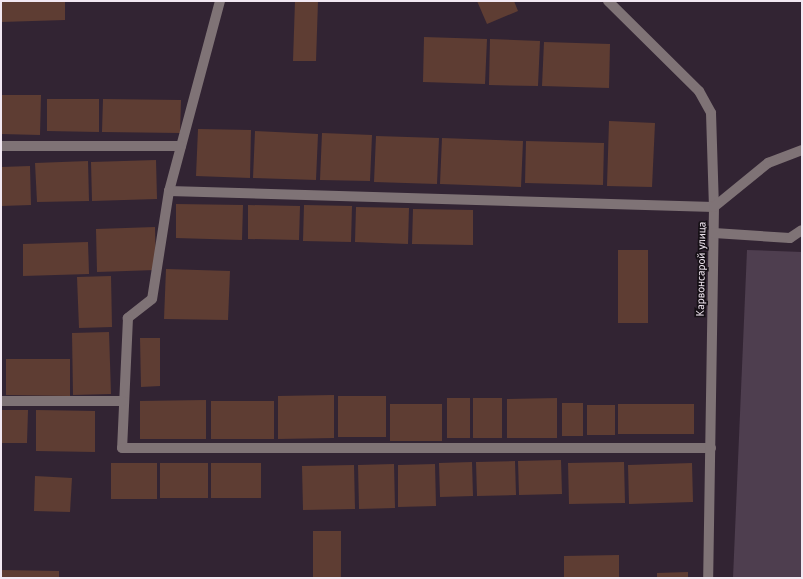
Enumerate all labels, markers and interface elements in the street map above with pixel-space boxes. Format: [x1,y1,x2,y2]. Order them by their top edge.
street label: Карвонсарой улица [694,222,708,316]

